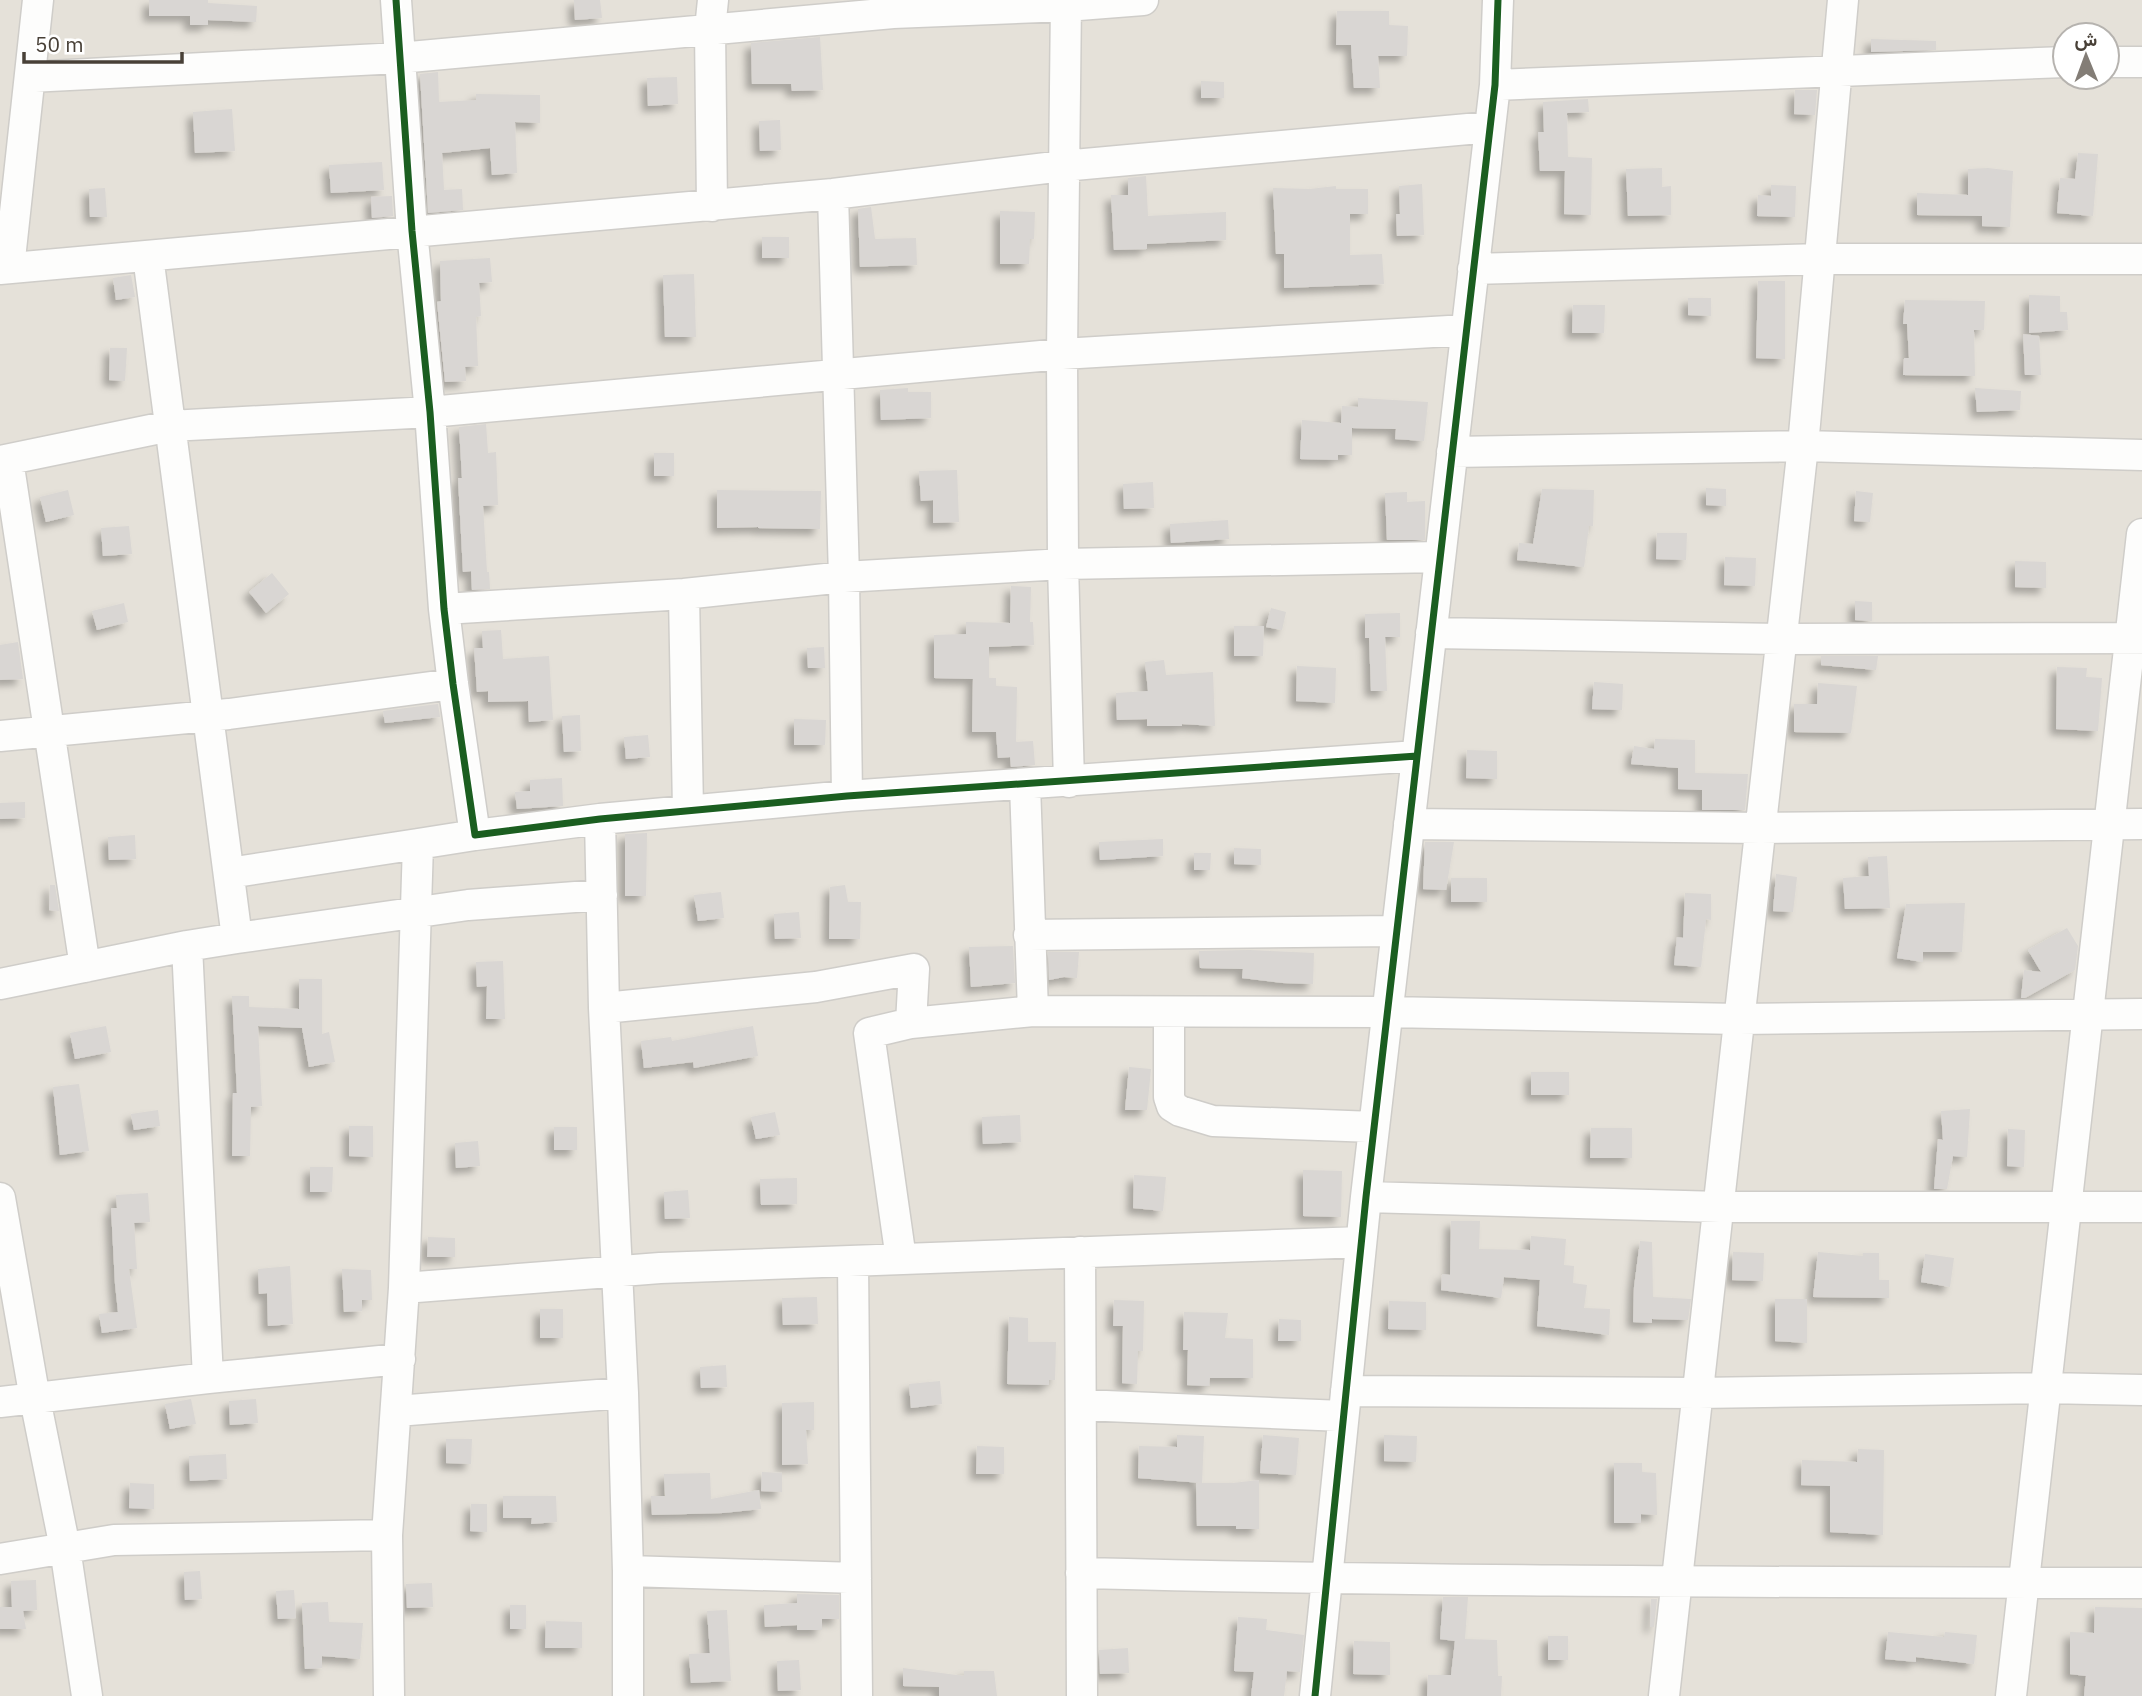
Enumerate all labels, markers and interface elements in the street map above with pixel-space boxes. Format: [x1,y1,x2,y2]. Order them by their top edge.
scale bar [24,21,182,65]
north arrow [2051,21,2121,91]
text: ش [2074,27,2097,51]
text: 50 m [35,30,84,58]

